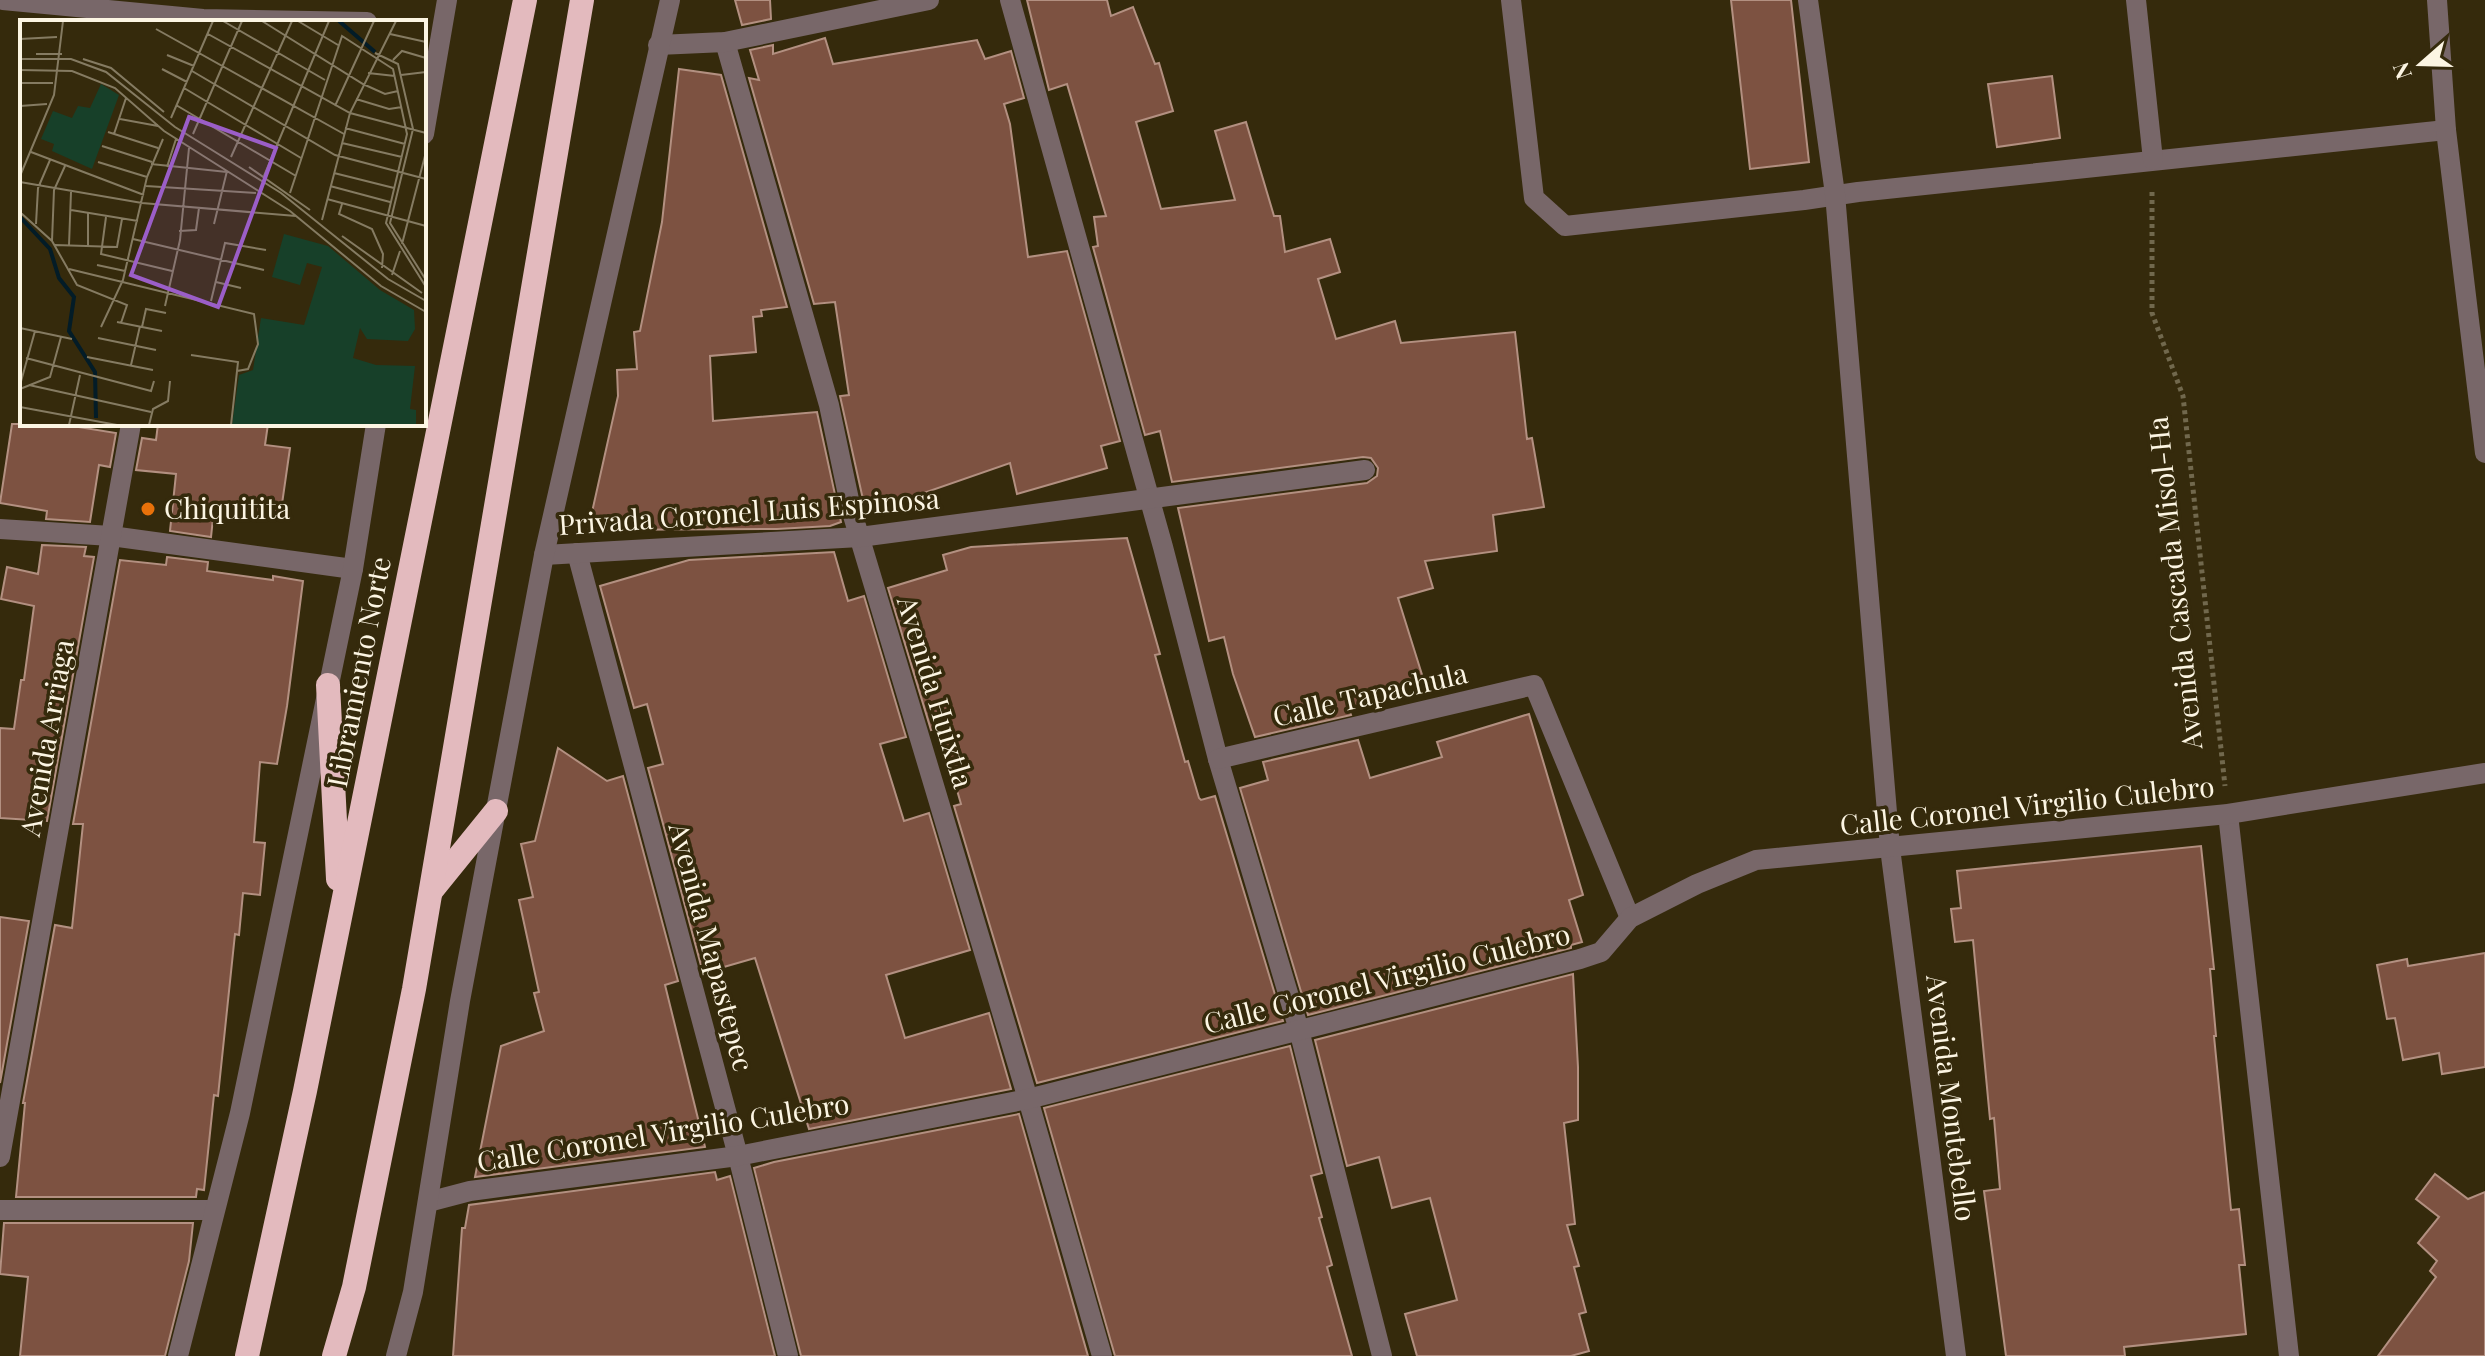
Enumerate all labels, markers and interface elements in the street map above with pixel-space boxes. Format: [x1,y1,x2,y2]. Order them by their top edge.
inset map [20,20,426,426]
north arrow [2381,24,2461,104]
text: N [2384,58,2418,84]
street label: Avenida Cascada Misol-Ha [2138,415,2209,752]
street label: Privada Coronel Luis Espinosa [557,479,941,542]
place label: Chiquitita [164,489,290,526]
marker: Chiquitita [139,500,157,518]
street label: Libramiento Norte [317,553,398,790]
street label: Avenida Huixtla [889,590,983,792]
street label: Avenida Arriaga [10,636,81,840]
street label: Calle Tapachula [1269,653,1471,734]
street label: Calle Coronel Virgilio Culebro [1838,766,2216,843]
street label: Avenida Mapastepec [661,817,763,1075]
street label: Calle Coronel Virgilio Culebro [1200,914,1574,1041]
street label: Avenida Montebello [1919,971,1986,1223]
street label: Calle Coronel Virgilio Culebro [474,1084,852,1179]

